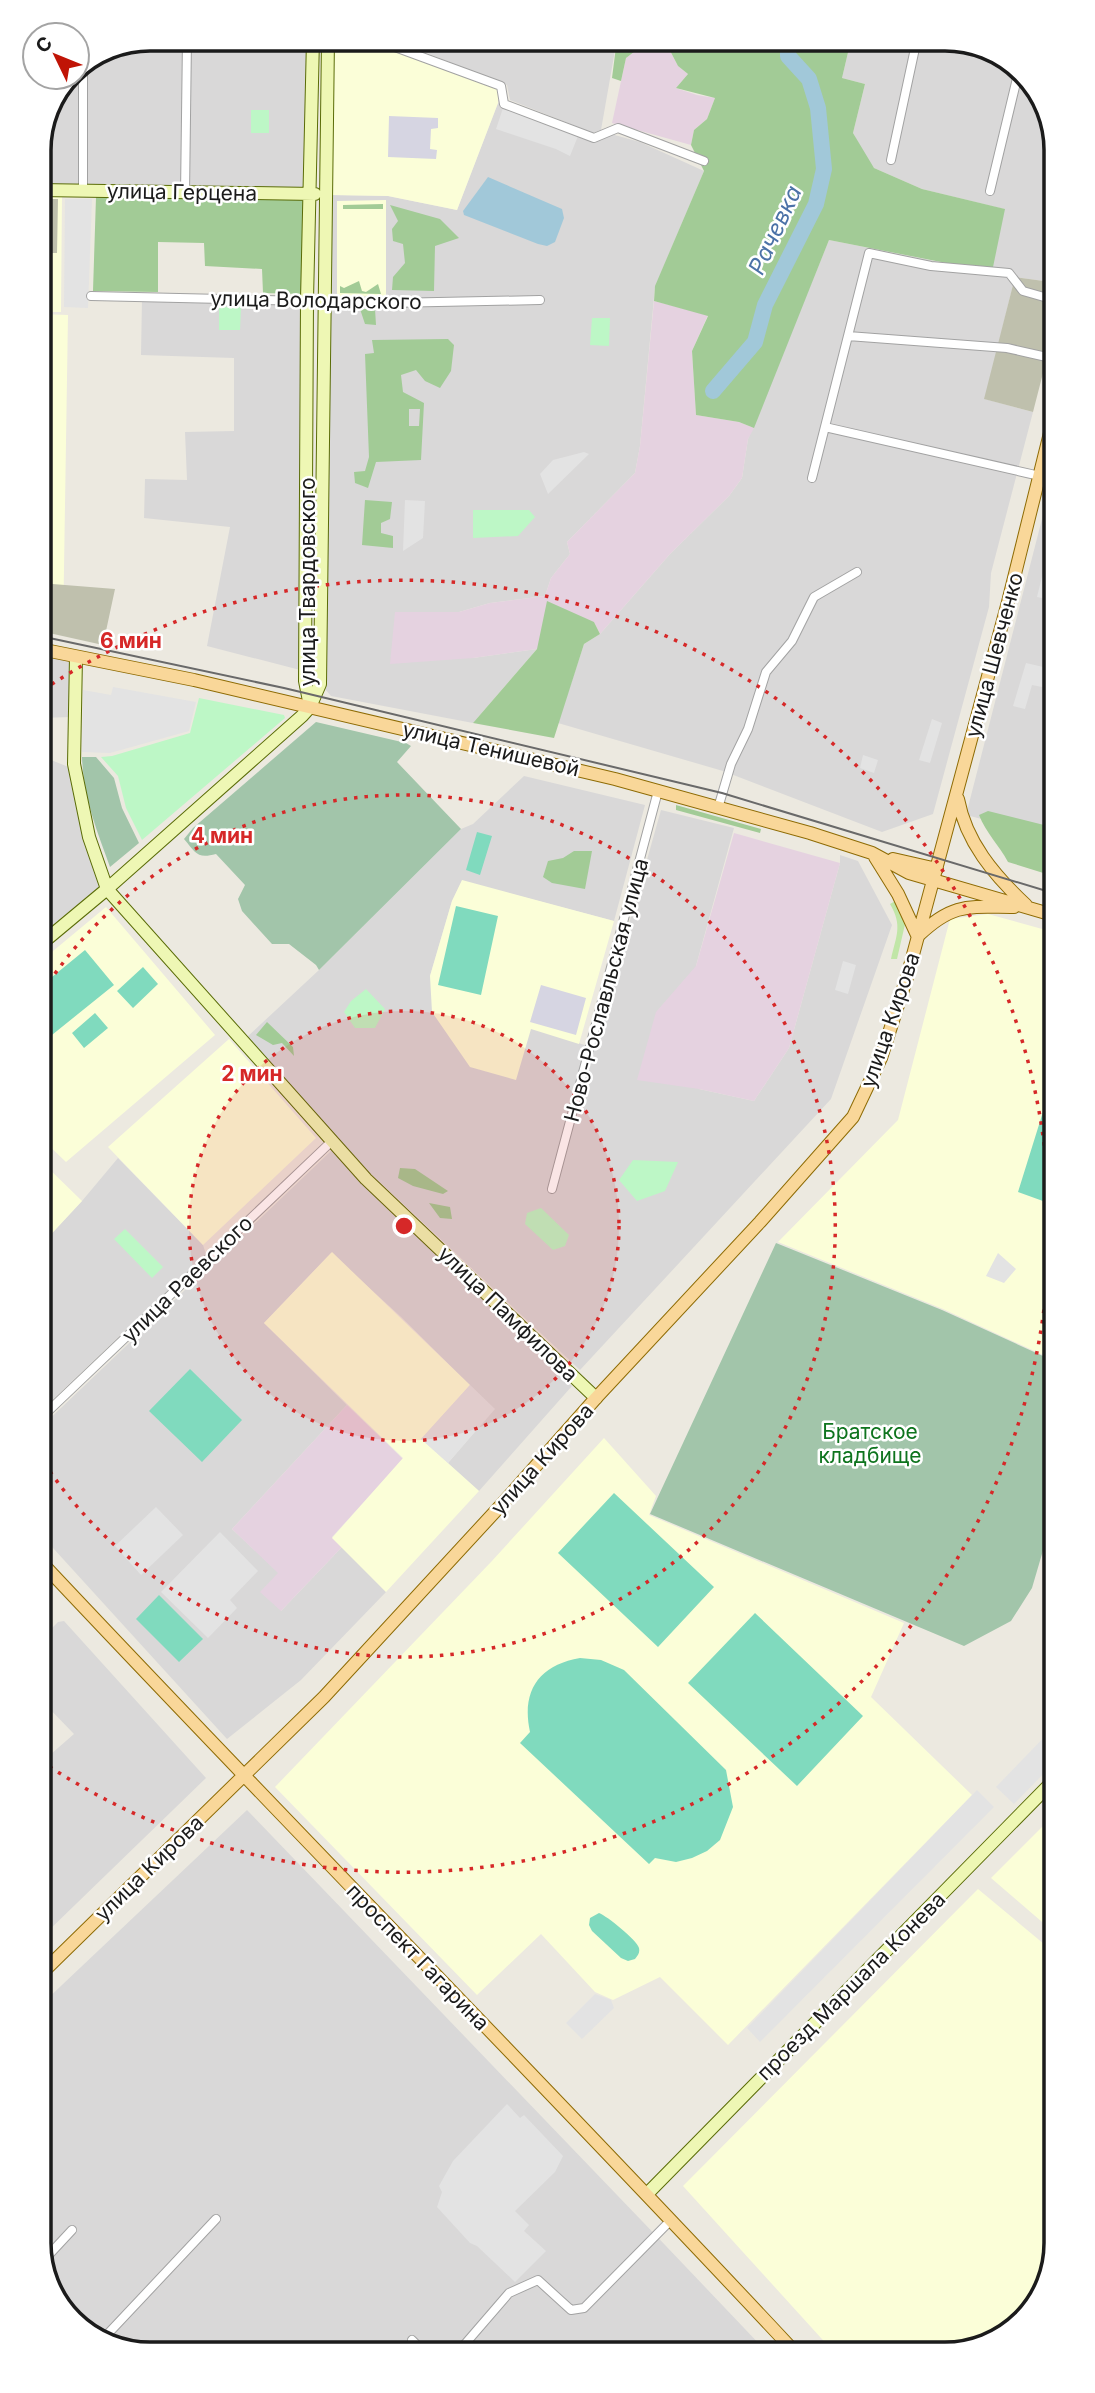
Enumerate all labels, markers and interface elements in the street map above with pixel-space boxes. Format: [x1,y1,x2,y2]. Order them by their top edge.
north arrow [21,21,91,91]
text: С [31,32,57,58]
street label: улица Герцена [107,178,257,206]
water label: Рачевка [742,181,808,279]
street label: улица Володарского [210,286,422,314]
street label: улица Твардовского [295,477,320,687]
street label: улица Шевченко [960,570,1028,740]
text: 6 мин [100,628,162,653]
street label: улица Тенишевой [400,716,582,782]
text: 4 мин [191,823,253,848]
street label: Ново-Рославльская улица [559,855,653,1125]
street label: улица Кирова [855,949,925,1091]
text: 2 мин [221,1061,283,1086]
street label: улица Раевского [117,1210,257,1348]
centre of rings [392,1214,416,1238]
street label: улица Памфилова [433,1241,583,1387]
street label: улица Кирова [485,1398,599,1520]
park label: Братское кладбище [819,1419,921,1468]
street label: улица Кирова [90,1810,208,1926]
street label: проспект Гагарина [342,1878,494,2036]
street label: проезд Маршала Конева [752,1887,950,2085]

